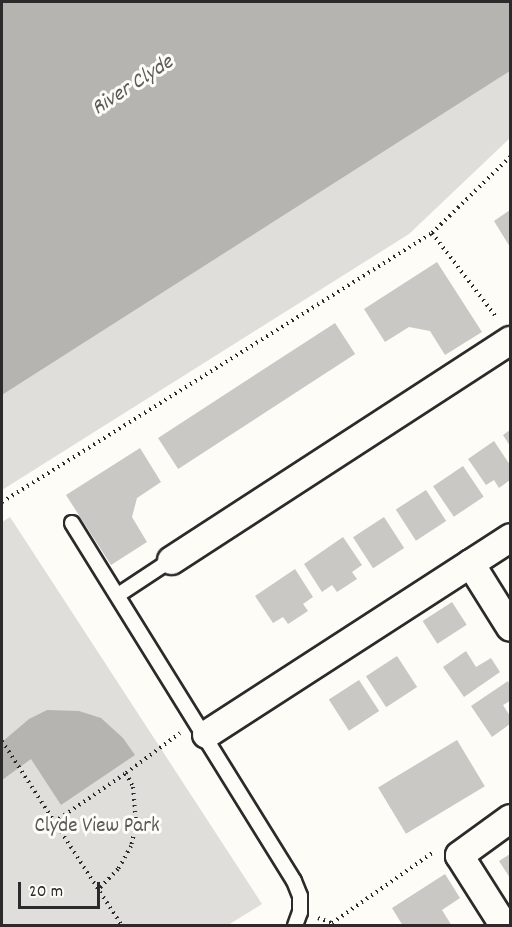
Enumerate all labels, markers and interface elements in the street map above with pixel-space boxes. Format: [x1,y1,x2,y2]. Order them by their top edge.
water label: River Clyde [87,50,179,122]
park label: Clyde View Park [34,814,160,840]
scale bar [21,870,104,908]
text: 20 m [29,880,63,905]

